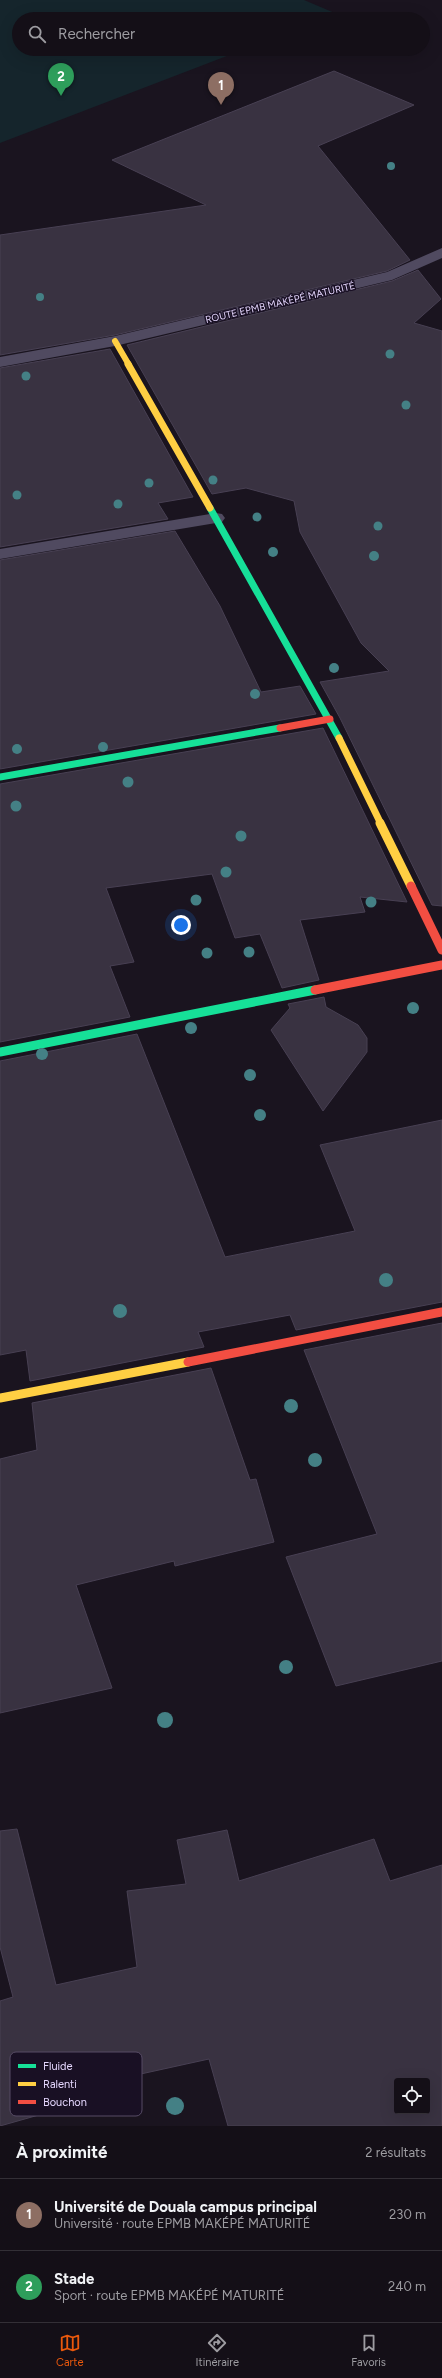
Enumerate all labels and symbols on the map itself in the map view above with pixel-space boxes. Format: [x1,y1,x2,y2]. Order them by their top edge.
pin: 2 [48,63,74,96]
pin: 1 [208,72,234,105]
street label: ROUTE EPMB MAKÉPÉ MATURITÉ [204,279,356,326]
your location [171,915,191,935]
legend [10,2052,142,2116]
text: Fluide [43,2060,73,2073]
text: Ralenti [43,2078,77,2091]
text: Bouchon [43,2096,87,2109]

